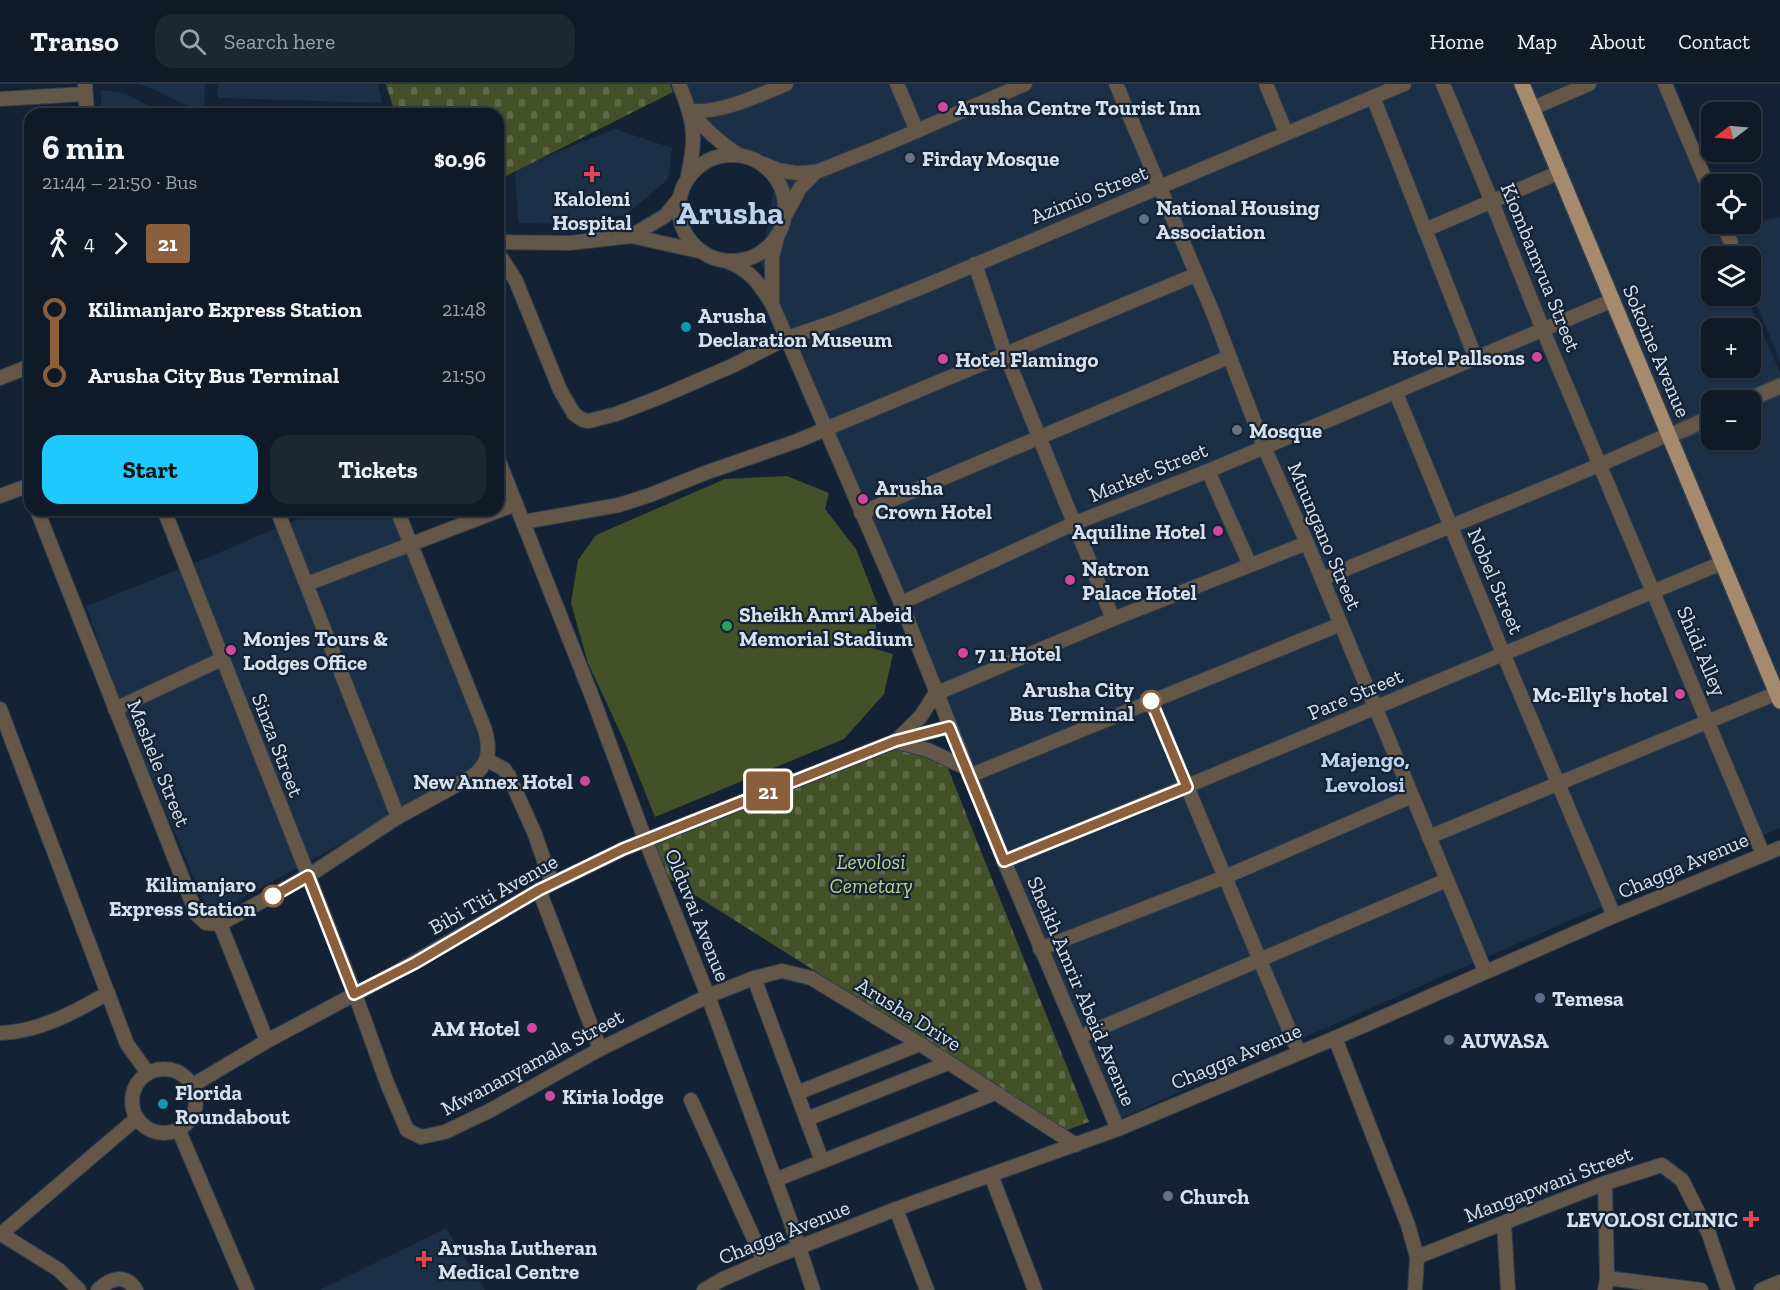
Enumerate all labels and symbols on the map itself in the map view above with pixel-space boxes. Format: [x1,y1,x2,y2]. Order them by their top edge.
place label: Arusha Centre Tourist Inn [955,95,1201,120]
marker: Arusha Centre Tourist Inn [936,100,950,114]
north arrow [1701,102,1761,162]
place label: Firday Mosque [922,146,1059,171]
marker: Firday Mosque [903,151,917,165]
street label: Azimio Street [1027,159,1151,229]
marker: Kaloleni Hospital [583,165,601,183]
street label: Kiombamvua Street [1496,179,1586,355]
place label: Kaloleni Hospital [552,186,632,235]
district label: Arusha [676,193,784,232]
place label: National Housing Association [1156,195,1320,244]
marker: National Housing Association [1137,212,1151,226]
street label: Sokoine Avenue [1618,281,1696,421]
place label: Arusha Declaration Museum [698,303,893,352]
marker: Arusha Declaration Museum [679,320,693,334]
place label: Hotel Pallsons [1392,345,1525,370]
place label: Hotel Flamingo [955,347,1099,372]
marker: Hotel Pallsons [1530,350,1544,364]
marker: Hotel Flamingo [936,352,950,366]
place label: Mosque [1249,418,1322,443]
marker: Mosque [1230,423,1244,437]
street label: Market Street [1085,437,1211,507]
street label: Muungano Street [1283,458,1368,614]
place label: Arusha Crown Hotel [875,475,992,524]
marker: Arusha Crown Hotel [856,492,870,506]
place label: Aquiline Hotel [1072,519,1206,544]
marker: Aquiline Hotel [1211,524,1225,538]
street label: Nobel Street [1462,524,1530,638]
place label: Natron Palace Hotel [1082,556,1197,605]
marker: Natron Palace Hotel [1063,573,1077,587]
place label: Sheikh Amri Abeid Memorial Stadium [739,602,913,651]
street label: Shidi Alley [1672,602,1732,700]
marker: Sheikh Amri Abeid Memorial Stadium [720,619,734,633]
place label: Monjes Tours & Lodges Office [243,626,388,675]
place label: 7 11 Hotel [975,641,1061,666]
marker: Monjes Tours & Lodges Office [224,643,238,657]
marker: 7 11 Hotel [956,646,970,660]
street label: Pare Street [1304,663,1406,725]
place label: Arusha City Bus Terminal [1009,677,1134,726]
place label: Mc-Elly's hotel [1532,682,1668,707]
marker: Mc-Elly's hotel [1673,687,1687,701]
street label: Sinza Street [247,690,309,801]
marker: Arusha City Bus Terminal [1140,690,1162,712]
street label: Mashele Street [122,696,196,830]
district label: Majengo, Levolosi [1320,746,1410,798]
place label: New Annex Hotel [413,769,573,794]
line badge: 21 [741,772,795,810]
marker: New Annex Hotel [578,774,592,788]
street label: Chagga Avenue [1614,826,1752,904]
street label: Olduvai Avenue [660,845,736,985]
street label: Bibi Titi Avenue [424,848,562,940]
park label: Levolosi Cemetary [830,849,913,898]
place label: Kilimanjaro Express Station [109,872,257,921]
street label: Sheikh Amrir Abeid Avenue [1022,872,1142,1110]
marker: Kilimanjaro Express Station [262,885,284,907]
street label: Arusha Drive [852,972,966,1056]
place label: Temesa [1552,986,1624,1011]
marker: Temesa [1533,991,1547,1005]
street label: Mwananyamala Street [437,1003,628,1121]
place label: AM Hotel [432,1016,520,1041]
street label: Chagga Avenue [1167,1017,1305,1095]
marker: AM Hotel [525,1021,539,1035]
place label: AUWASA [1461,1028,1549,1053]
marker: AUWASA [1442,1033,1456,1047]
place label: Florida Roundabout [175,1080,290,1129]
place label: Kiria lodge [562,1084,664,1109]
marker: Kiria lodge [543,1089,557,1103]
marker: Florida Roundabout [156,1097,170,1111]
street label: Mangapwani Street [1461,1140,1636,1228]
place label: Church [1180,1184,1249,1209]
marker: Church [1161,1189,1175,1203]
street label: Chagga Avenue [715,1194,853,1270]
place label: LEVOLOSI CLINIC [1566,1207,1738,1232]
marker: LEVOLOSI CLINIC [1742,1210,1760,1228]
place label: Arusha Lutheran Medical Centre [438,1235,598,1284]
marker: Arusha Lutheran Medical Centre [415,1250,433,1268]

